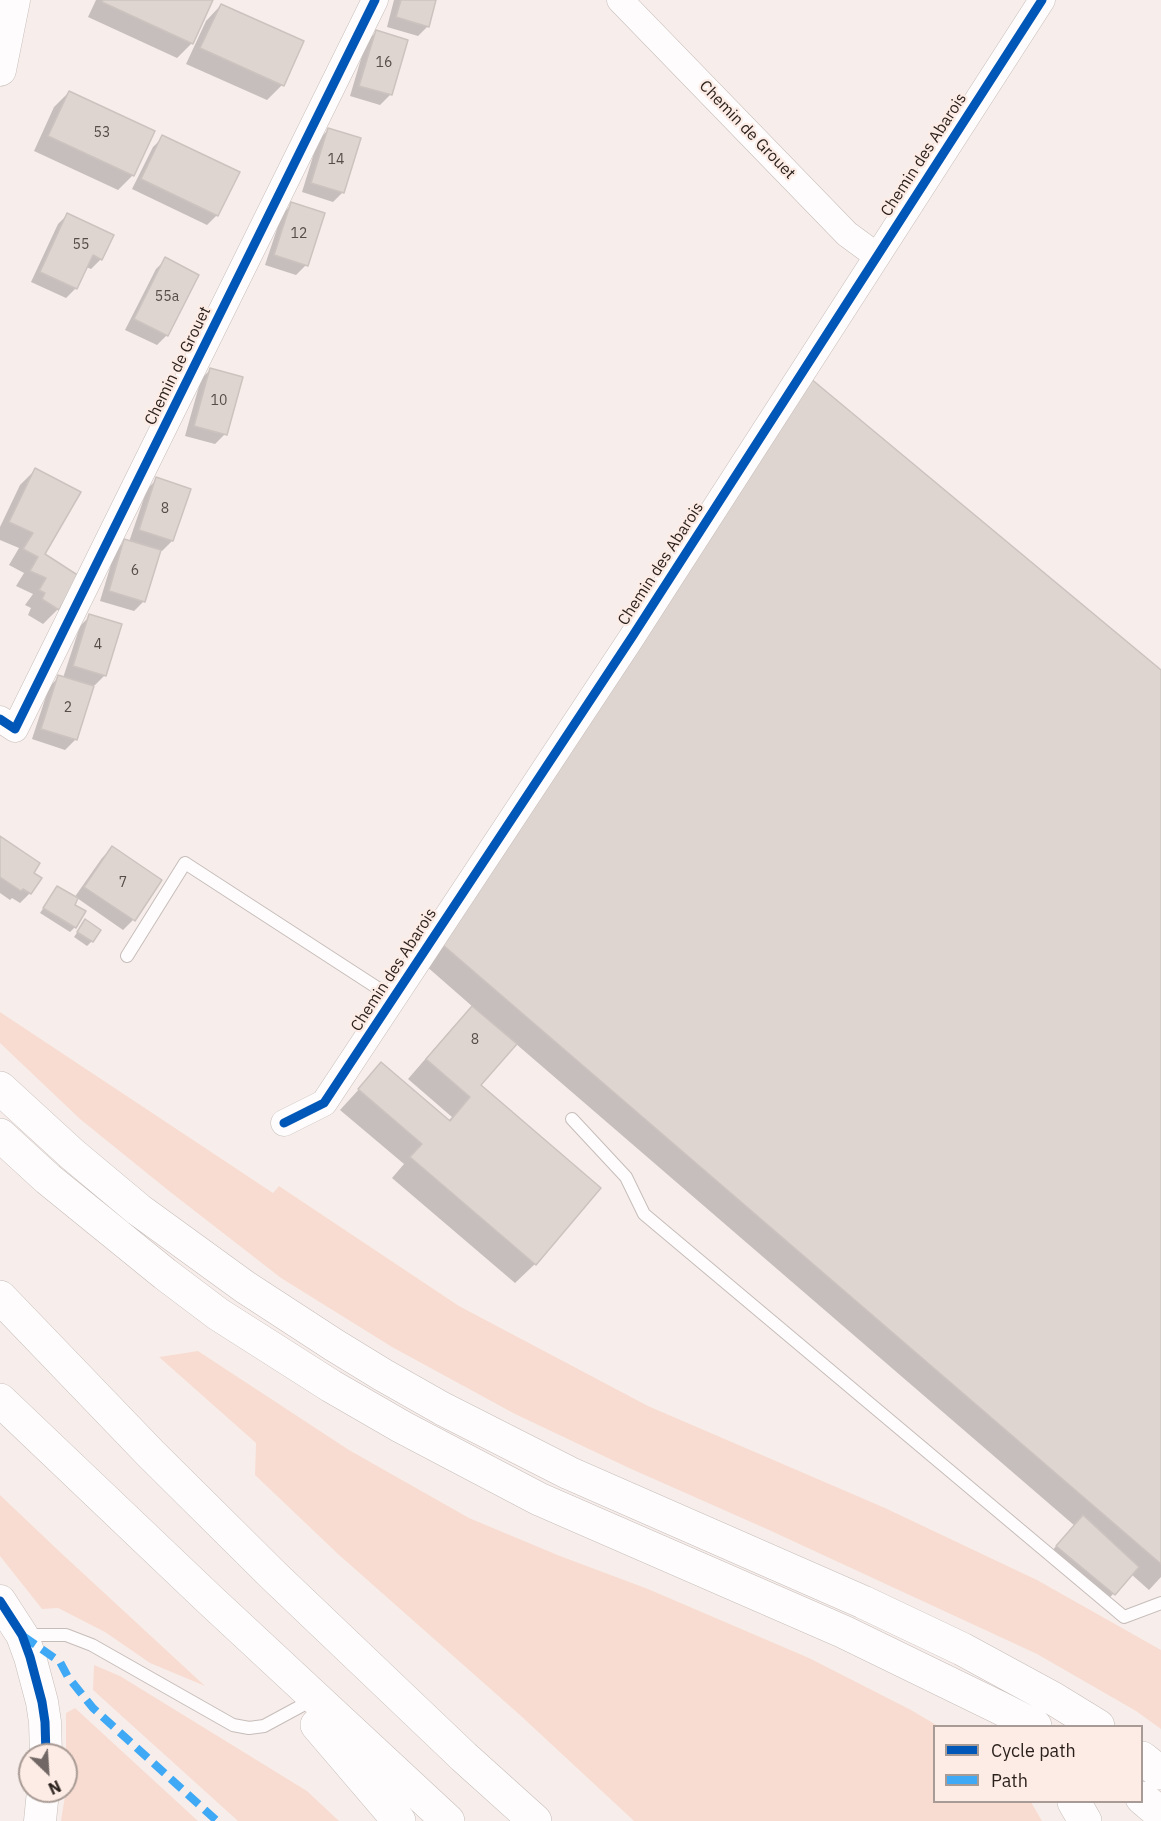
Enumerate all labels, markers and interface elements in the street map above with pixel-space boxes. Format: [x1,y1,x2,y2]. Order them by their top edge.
house number: 16 [376,55,392,71]
street label: Chemin de Grouet [695,77,799,183]
street label: Chemin des Abarois [877,90,971,220]
house number: 53 [94,125,110,141]
house number: 14 [328,152,344,168]
house number: 12 [291,226,307,242]
house number: 55 [73,237,89,253]
house number: 55a [155,289,179,305]
street label: Chemin de Grouet [141,303,215,429]
house number: 10 [211,393,227,409]
street label: Chemin des Abarois [614,499,708,629]
house number: 8 [161,501,169,517]
house number: 6 [131,563,139,579]
house number: 4 [94,637,102,653]
house number: 2 [64,700,72,716]
house number: 7 [119,875,127,891]
street label: Chemin des Abarois [347,905,441,1035]
house number: 8 [471,1032,479,1048]
legend [933,1725,1143,1803]
text: Cycle path [991,1739,1076,1762]
north arrow [18,1743,78,1803]
text: Path [991,1769,1028,1792]
text: N [45,1776,64,1799]

